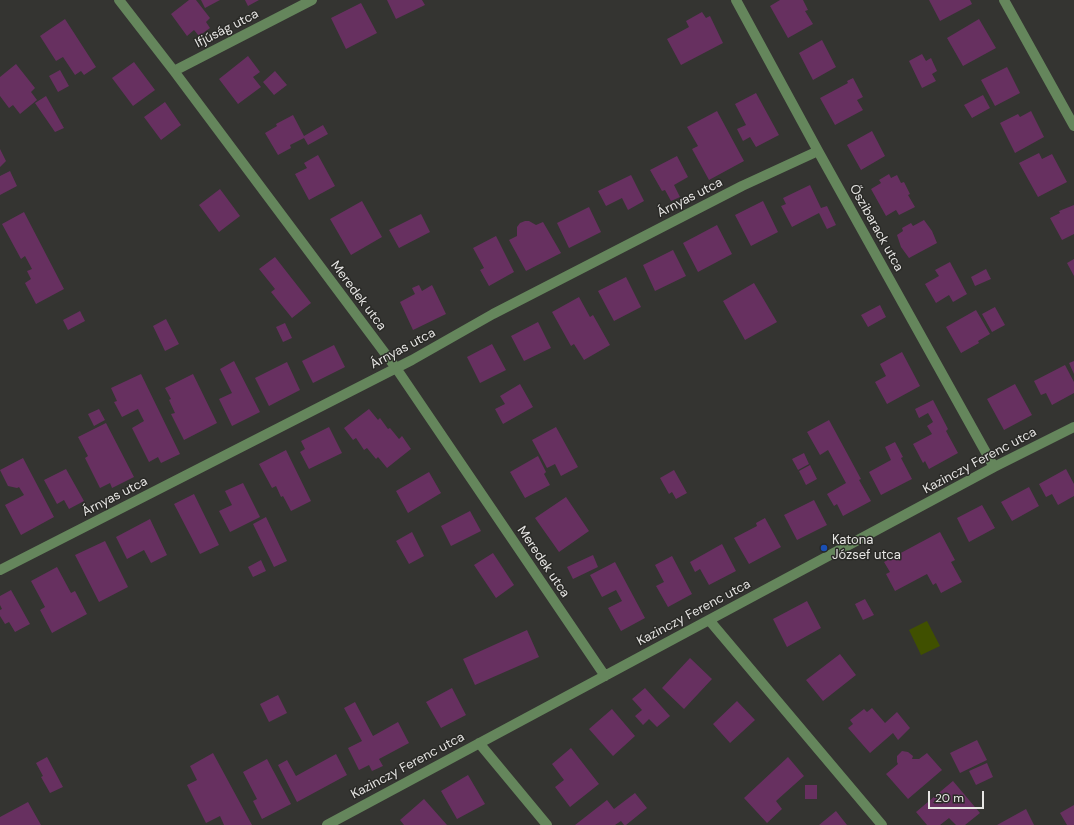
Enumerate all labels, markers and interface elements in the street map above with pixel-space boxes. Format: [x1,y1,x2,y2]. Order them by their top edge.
street label: Ifjúság utca [193,6,261,52]
street label: Árnyas utca [655,175,725,221]
street label: Őszibarack utca [846,182,906,274]
street label: Meredek utca [327,258,389,334]
street label: Árnyas utca [368,325,438,373]
street label: Kazinczy Ferenc utca [921,424,1039,498]
street label: Árnyas utca [80,474,150,520]
street label: Meredek utca [513,523,573,601]
place label: Katona József utca [832,533,901,564]
marker: Katona József utca [819,543,829,553]
street label: Kazinczy Ferenc utca [635,576,753,650]
street label: Kazinczy Ferenc utca [349,729,467,803]
scale bar [930,783,986,809]
text: 20 m [935,790,964,806]

